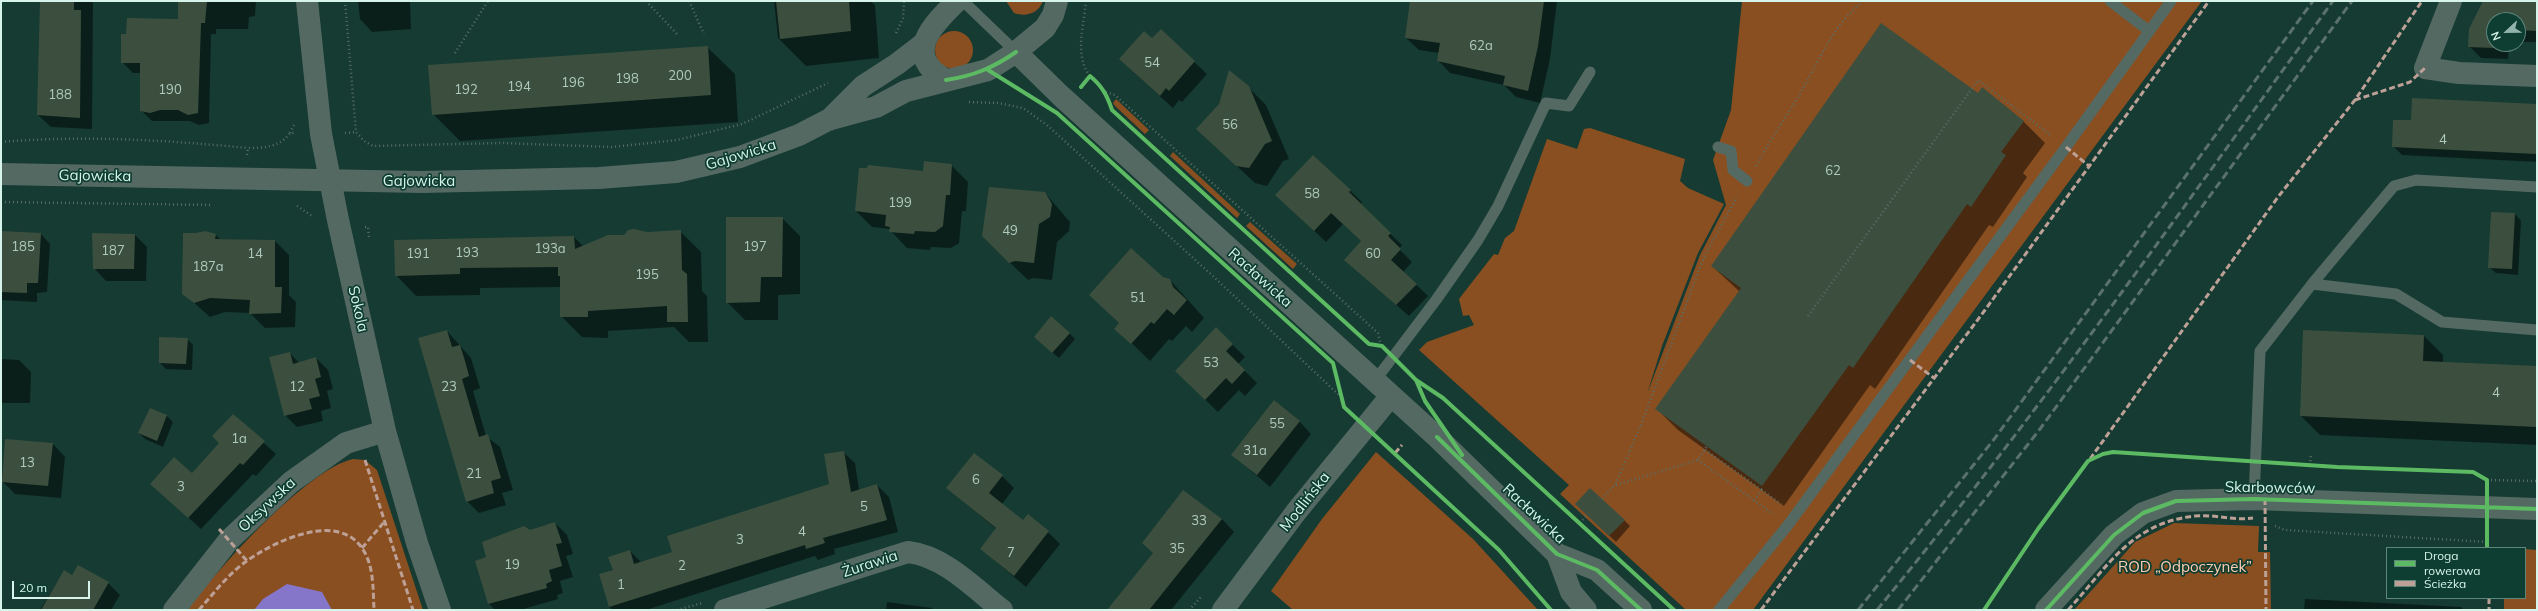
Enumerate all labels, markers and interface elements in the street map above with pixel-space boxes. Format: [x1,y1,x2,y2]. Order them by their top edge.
north arrow [2486,12,2526,52]
text: N [2488,30,2504,43]
house number: 62a [1469,38,1493,54]
house number: 54 [1144,55,1160,71]
house number: 200 [668,68,692,84]
house number: 198 [615,71,639,87]
house number: 196 [561,75,585,91]
house number: 194 [507,79,531,95]
house number: 190 [158,82,182,98]
house number: 192 [454,82,478,98]
house number: 188 [48,87,72,103]
house number: 56 [1222,117,1238,133]
house number: 4 [2439,132,2447,148]
street label: Gajowicka [704,136,778,174]
house number: 62 [1825,163,1841,179]
street label: Gajowicka [59,166,131,186]
street label: Gajowicka [383,172,455,190]
house number: 58 [1304,186,1320,202]
house number: 199 [888,195,912,211]
house number: 49 [1002,223,1018,239]
house number: 185 [11,239,35,255]
house number: 197 [743,239,767,255]
house number: 193a [534,241,566,257]
house number: 187 [101,243,125,259]
house number: 193 [455,245,479,261]
street label: Racławicka [1224,245,1296,311]
house number: 14 [247,246,263,262]
house number: 191 [406,246,430,262]
house number: 60 [1365,246,1381,262]
house number: 187a [192,259,224,275]
house number: 195 [635,267,659,283]
street label: Sokola [344,284,372,334]
house number: 51 [1130,290,1146,306]
house number: 53 [1203,355,1219,371]
house number: 12 [289,379,305,395]
house number: 23 [441,379,457,395]
house number: 4 [2492,385,2500,401]
house number: 55 [1269,416,1285,432]
house number: 1a [231,431,247,447]
house number: 31a [1243,443,1267,459]
house number: 13 [19,455,35,471]
house number: 21 [466,466,482,482]
street label: Modlińska [1276,469,1334,535]
house number: 6 [972,472,980,488]
street label: Oksywska [235,474,299,536]
street label: Skarbowców [2225,478,2315,498]
house number: 3 [177,479,185,495]
street label: Racławicka [1499,480,1569,548]
house number: 5 [860,499,868,515]
house number: 33 [1191,513,1207,529]
house number: 4 [798,524,806,540]
house number: 3 [736,532,744,548]
house number: 35 [1169,541,1185,557]
house number: 7 [1007,545,1015,561]
street label: Żurawia [840,547,900,581]
legend [2386,547,2526,599]
text: Droga rowerowa [2424,548,2480,578]
house number: 19 [504,557,520,573]
house number: 2 [678,558,686,574]
park label: ROD „Odpoczynek” [2118,558,2252,576]
scale bar [14,573,92,599]
text: Ścieżka [2424,576,2466,591]
house number: 1 [617,577,625,593]
text: 20 m [19,580,47,595]

